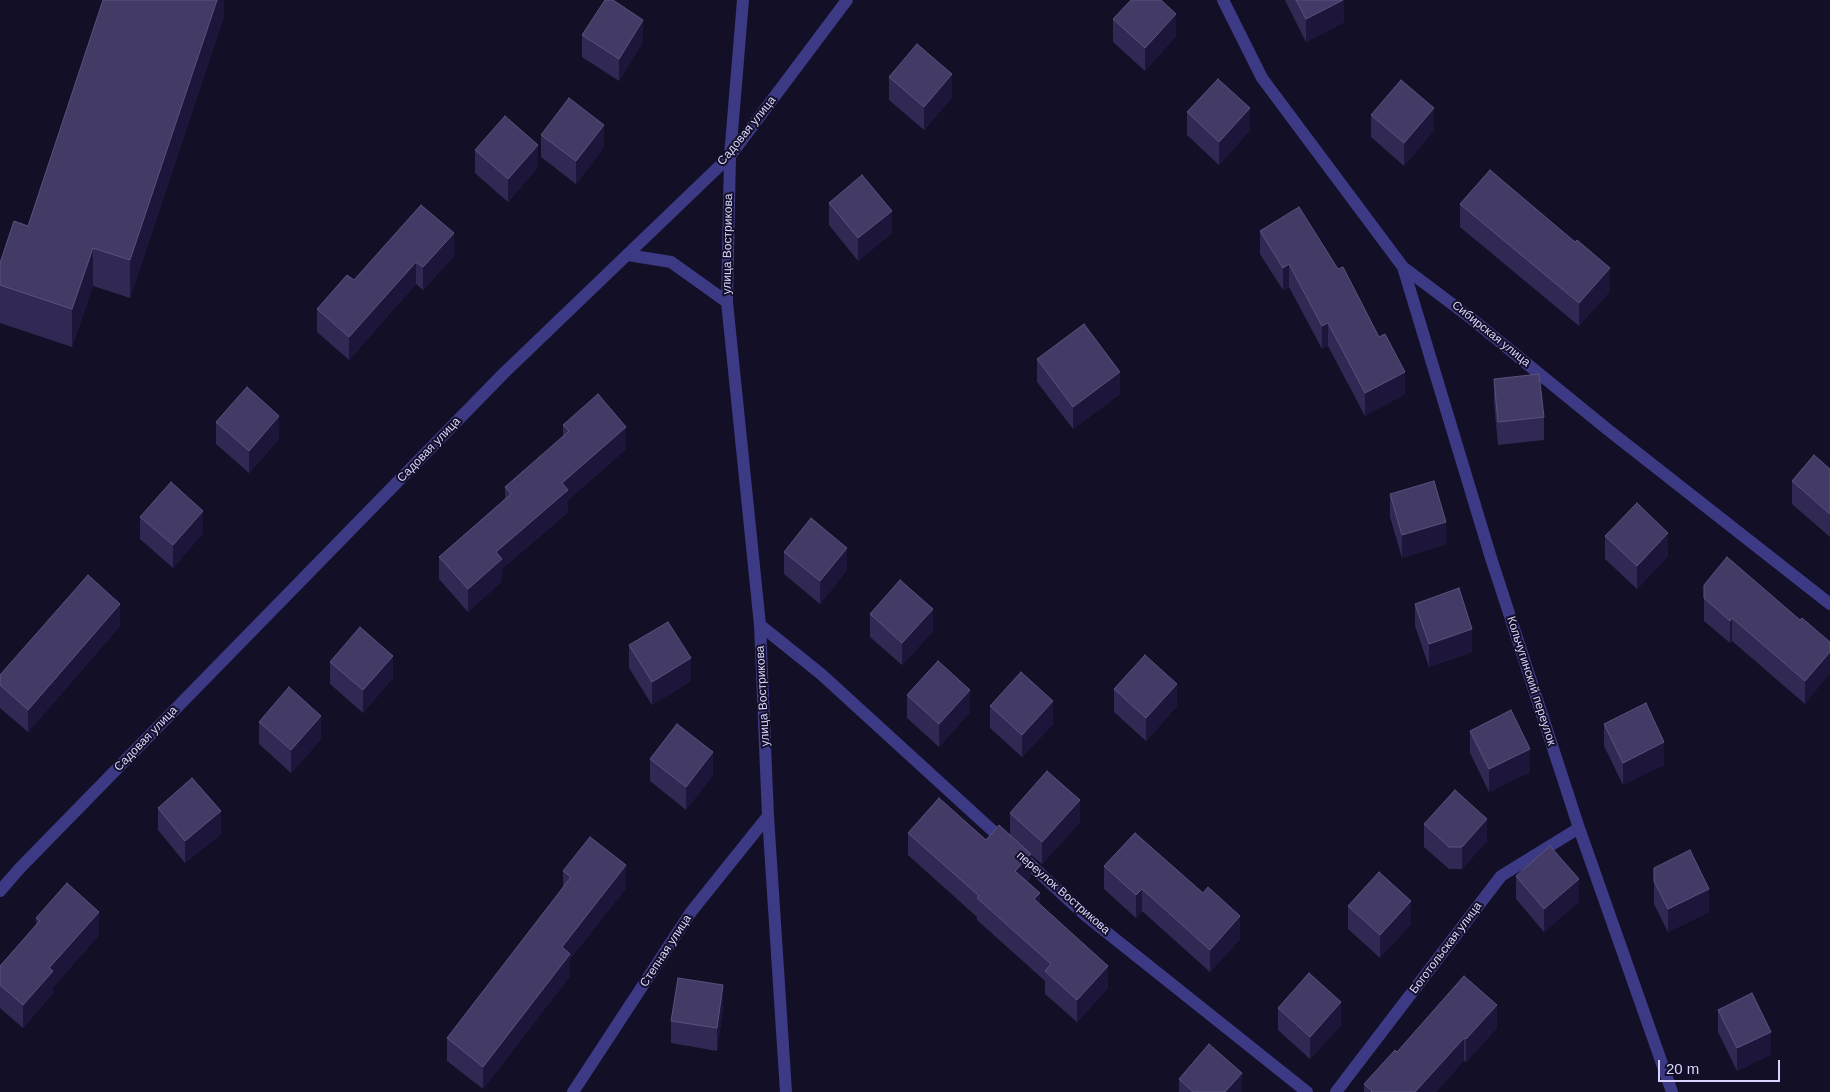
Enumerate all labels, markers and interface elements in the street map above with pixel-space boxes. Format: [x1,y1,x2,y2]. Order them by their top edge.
street label: Садовая улица [715,93,779,169]
street label: улица Вострикова [720,193,736,295]
street label: Сибирская улица [1449,298,1533,370]
street label: Садовая улица [394,414,464,486]
street label: Кольчугинский переулок [1503,615,1559,747]
street label: улица Вострикова [753,645,773,747]
street label: Садовая улица [111,703,181,775]
street label: переулок Вострикова [1013,849,1113,937]
street label: Боготольская улица [1407,899,1485,997]
street label: Степная улица [637,912,695,990]
scale bar [1660,1050,1782,1082]
text: 20 m [1666,1060,1699,1077]

